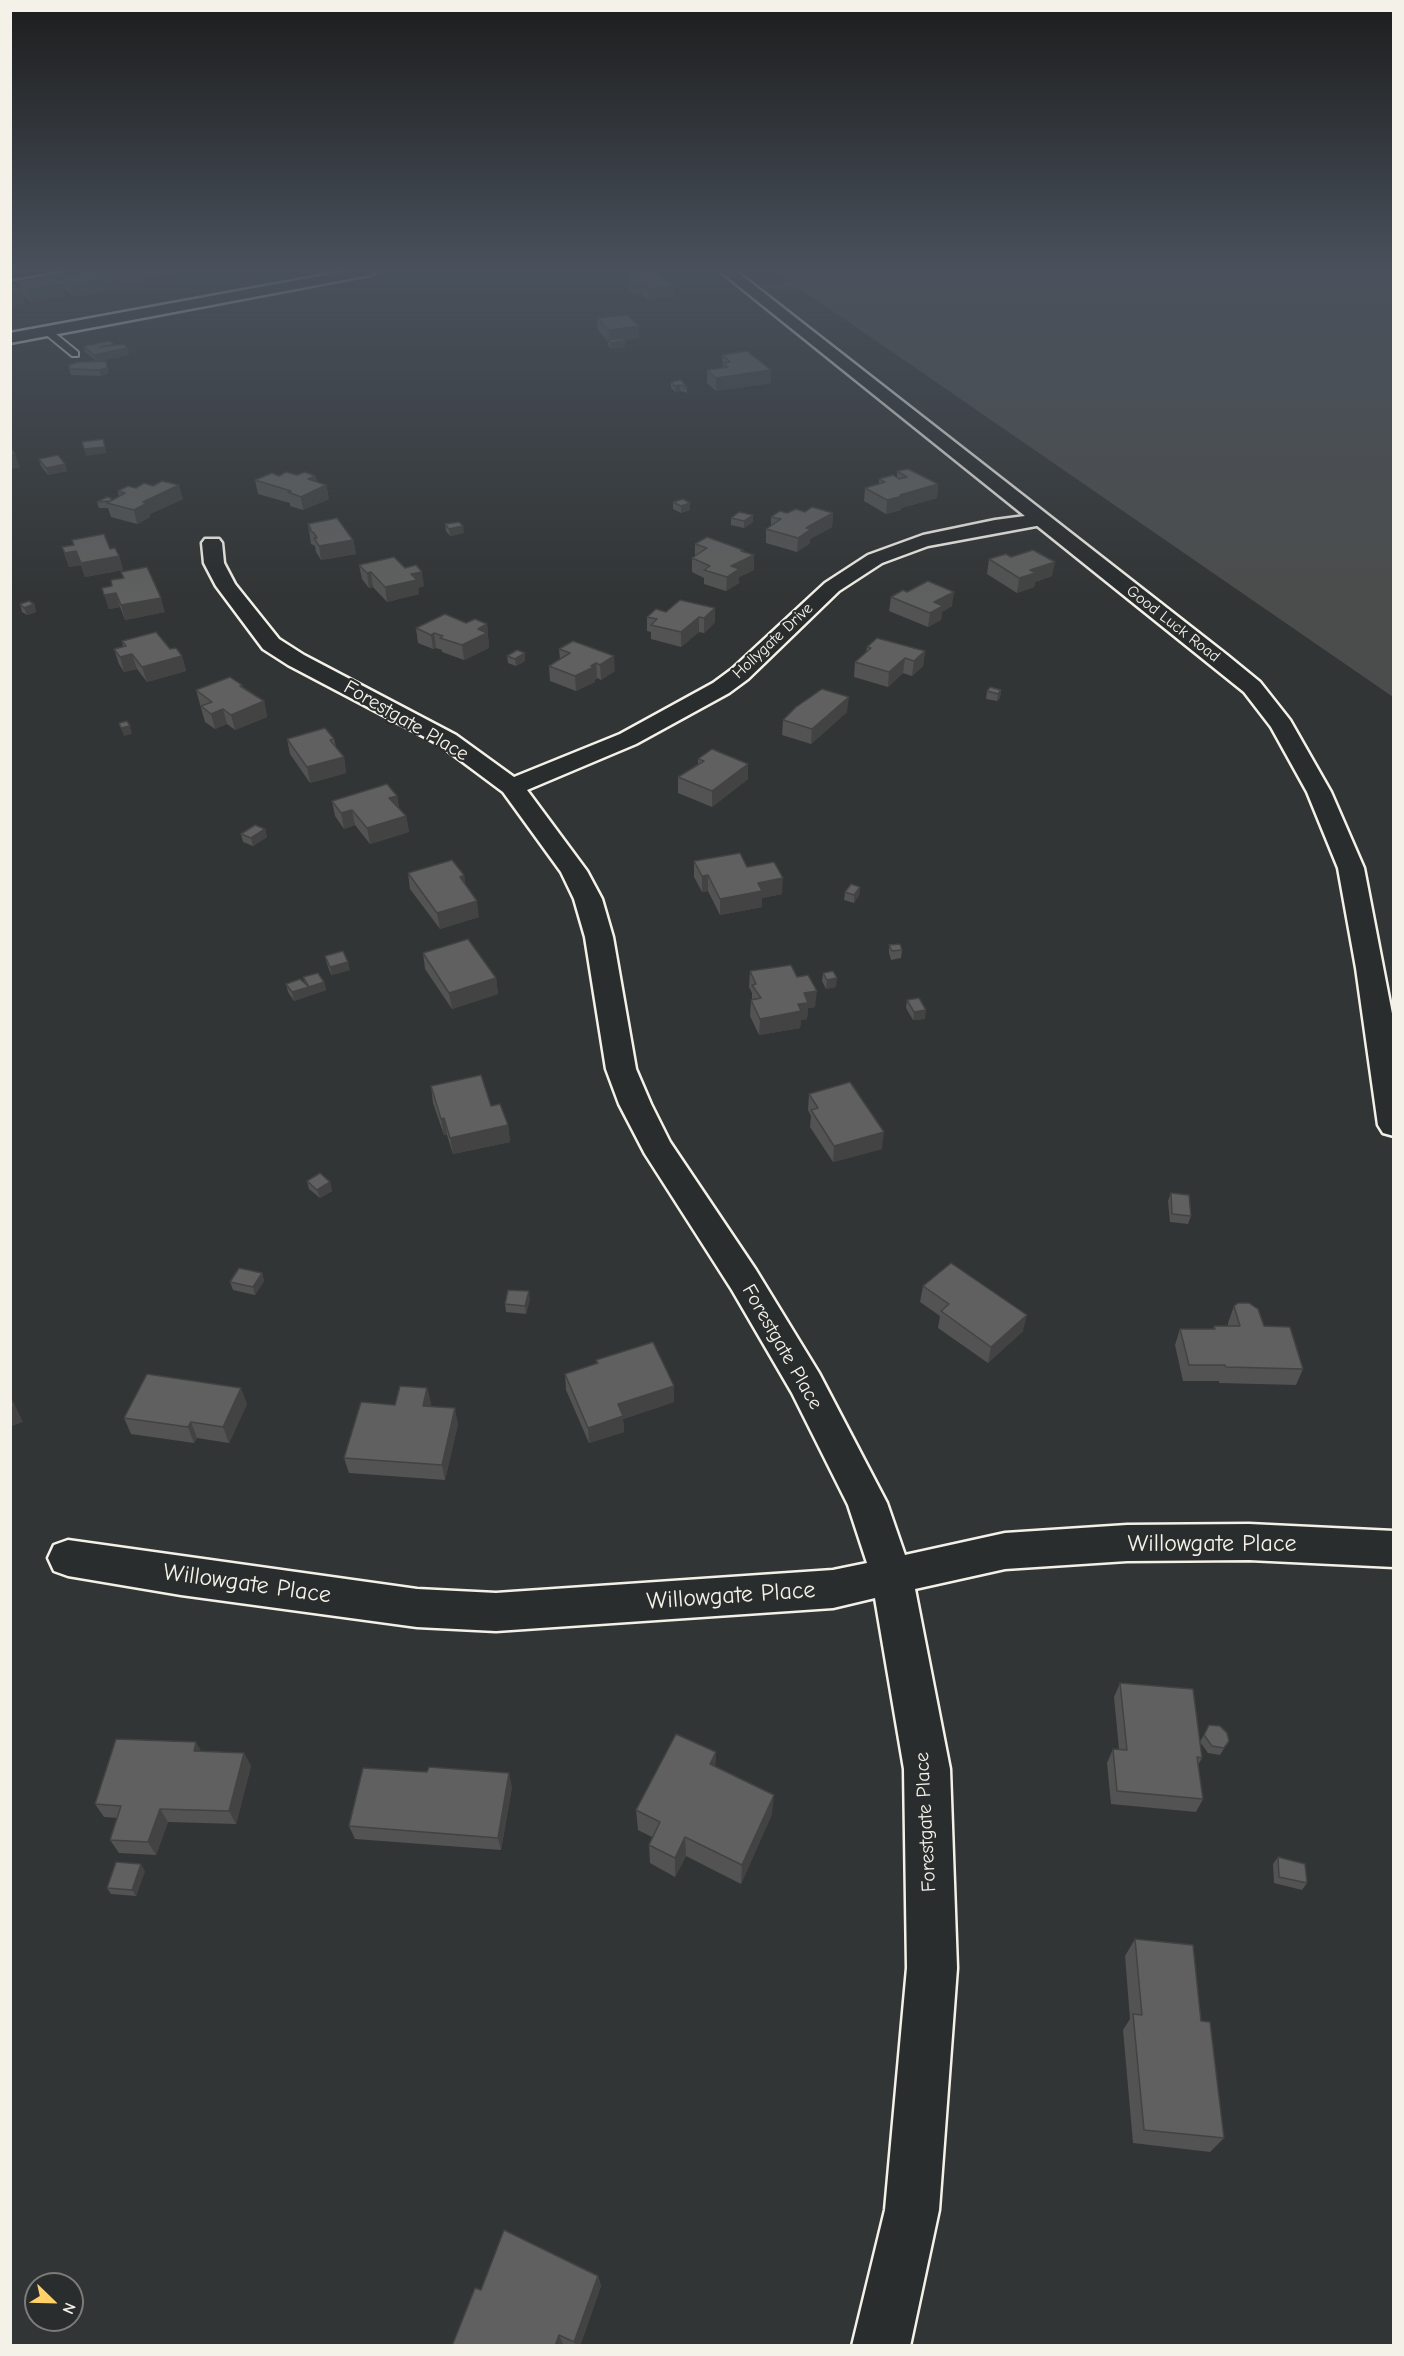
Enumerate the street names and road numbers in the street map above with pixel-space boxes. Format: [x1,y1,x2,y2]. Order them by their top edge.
street label: Good Luck Road [1122,581,1224,667]
street label: Hollygate Drive [729,599,817,683]
street label: Forestgate Place [339,676,473,766]
street label: Forestgate Place [737,1280,827,1414]
street label: Willowgate Place [1127,1530,1297,1558]
street label: Willowgate Place [161,1558,333,1610]
street label: Willowgate Place [646,1576,816,1616]
street label: Forestgate Place [910,1751,942,1893]

